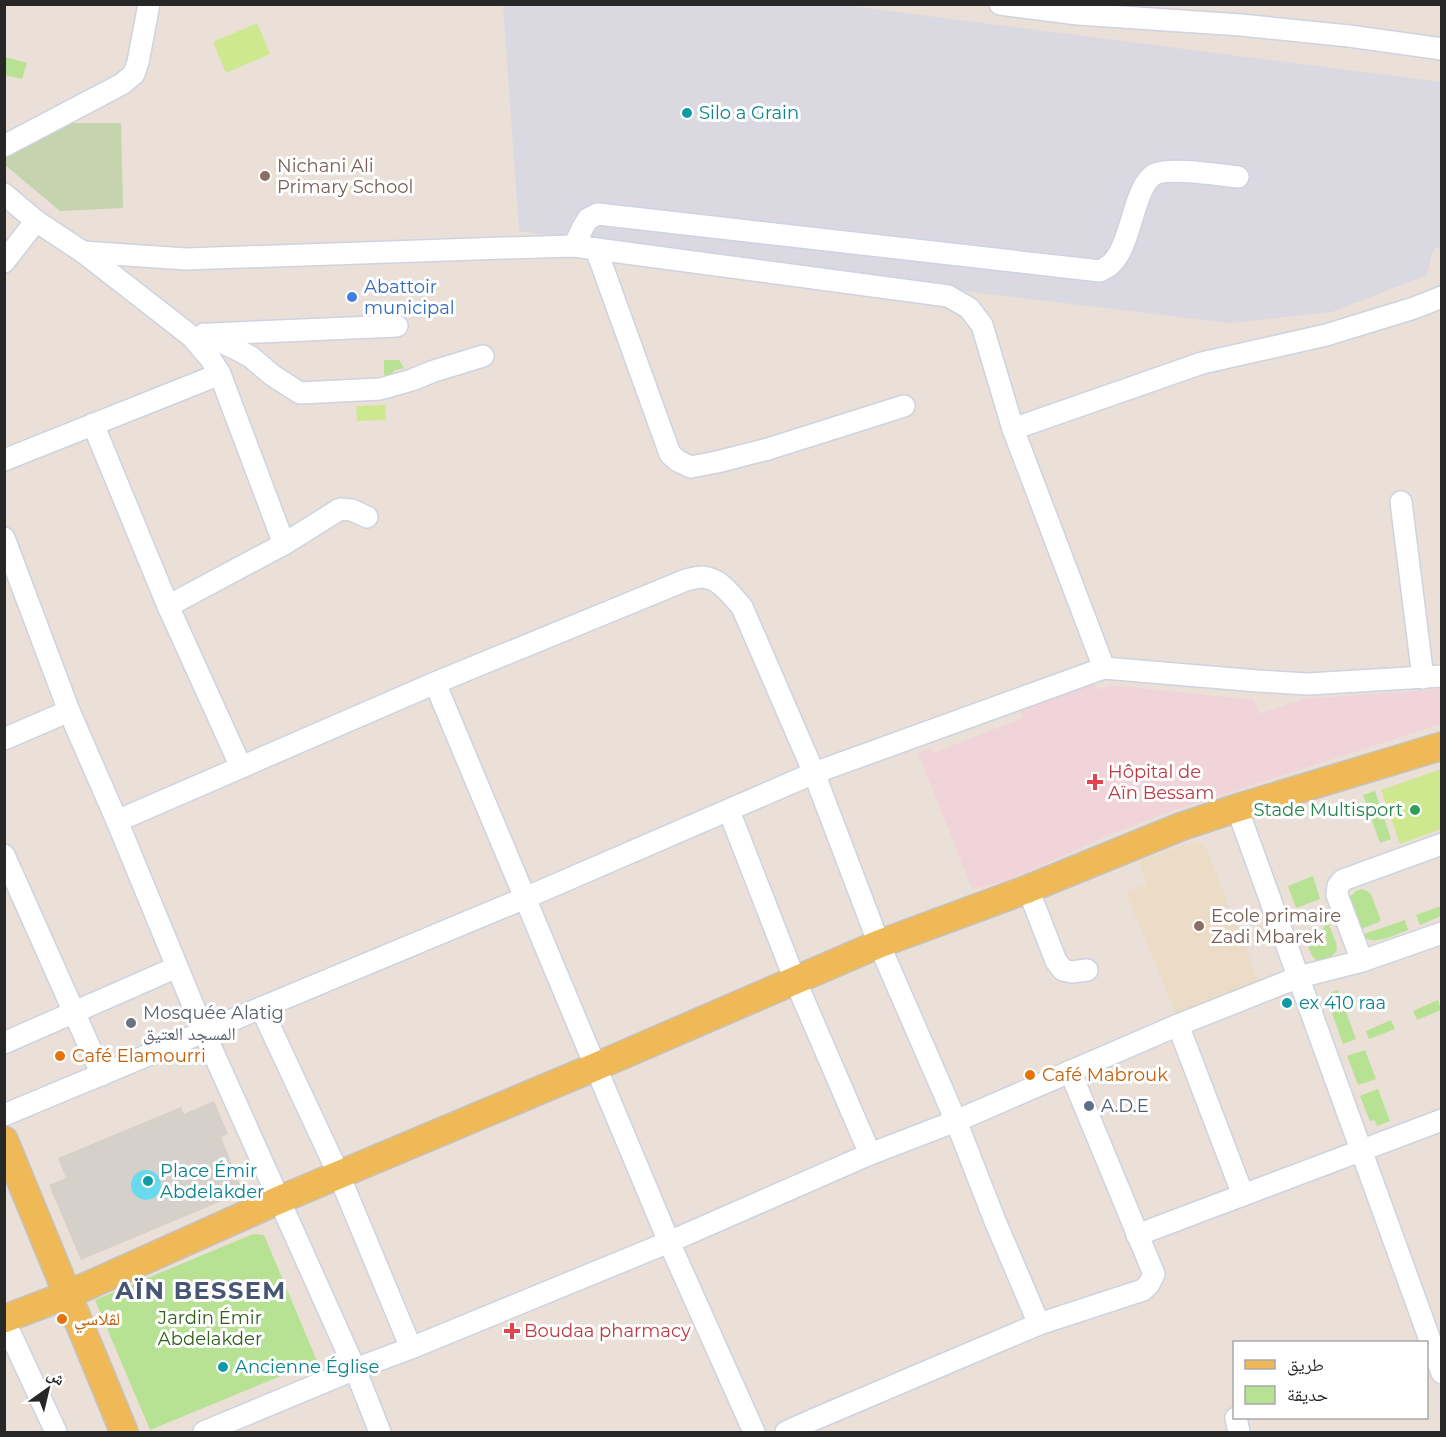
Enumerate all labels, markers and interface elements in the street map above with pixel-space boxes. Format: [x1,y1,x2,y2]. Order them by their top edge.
place label: Silo a Grain [699,102,799,124]
marker: Silo a Grain [680,106,694,120]
place label: Nichani Ali Primary School [277,155,413,198]
marker: Nichani Ali Primary School [258,169,272,183]
place label: Abattoir municipal [364,276,455,319]
marker: Abattoir municipal [345,290,359,304]
place label: Hôpital de Aïn Bessam [1108,761,1214,804]
marker: Hôpital de Aïn Bessam [1086,773,1104,791]
place label: Stade Multisport [1253,799,1403,821]
marker: Stade Multisport [1408,803,1422,817]
place label: Ecole primaire Zadi Mbarek [1211,905,1341,948]
marker: Ecole primaire Zadi Mbarek [1192,919,1206,933]
place label: ex 410 raa [1299,992,1386,1014]
marker: ex 410 raa [1280,996,1294,1010]
place label: Mosquée Alatig المسجد العتيق [143,1002,284,1045]
marker: Mosquée Alatig المسجد العتيق [124,1016,138,1030]
place label: Café Elamourri [72,1045,206,1067]
marker: Café Elamourri [53,1049,67,1063]
place label: Café Mabrouk [1042,1064,1168,1086]
marker: Café Mabrouk [1023,1068,1037,1082]
place label: A.D.E [1101,1095,1149,1117]
marker: A.D.E [1082,1099,1096,1113]
place label: Place Émir Abdelakder [160,1160,264,1203]
marker: Place Émir Abdelakder [141,1174,155,1188]
district label: AÏN BESSEM [114,1276,287,1305]
park label: Jardin Émir Abdelakder [157,1307,262,1350]
place label: لڨلاسي [74,1308,120,1334]
marker: لڨلاسي [55,1312,69,1326]
place label: Boudaa pharmacy [524,1320,691,1342]
marker: Boudaa pharmacy [505,1324,519,1338]
legend [1233,1341,1428,1419]
text: طريق [1287,1354,1324,1376]
place label: Ancienne Église [235,1356,379,1378]
north arrow [18,1359,78,1419]
marker: Ancienne Église [216,1360,230,1374]
text: ش [44,1364,68,1390]
text: حديقة [1287,1384,1328,1406]

